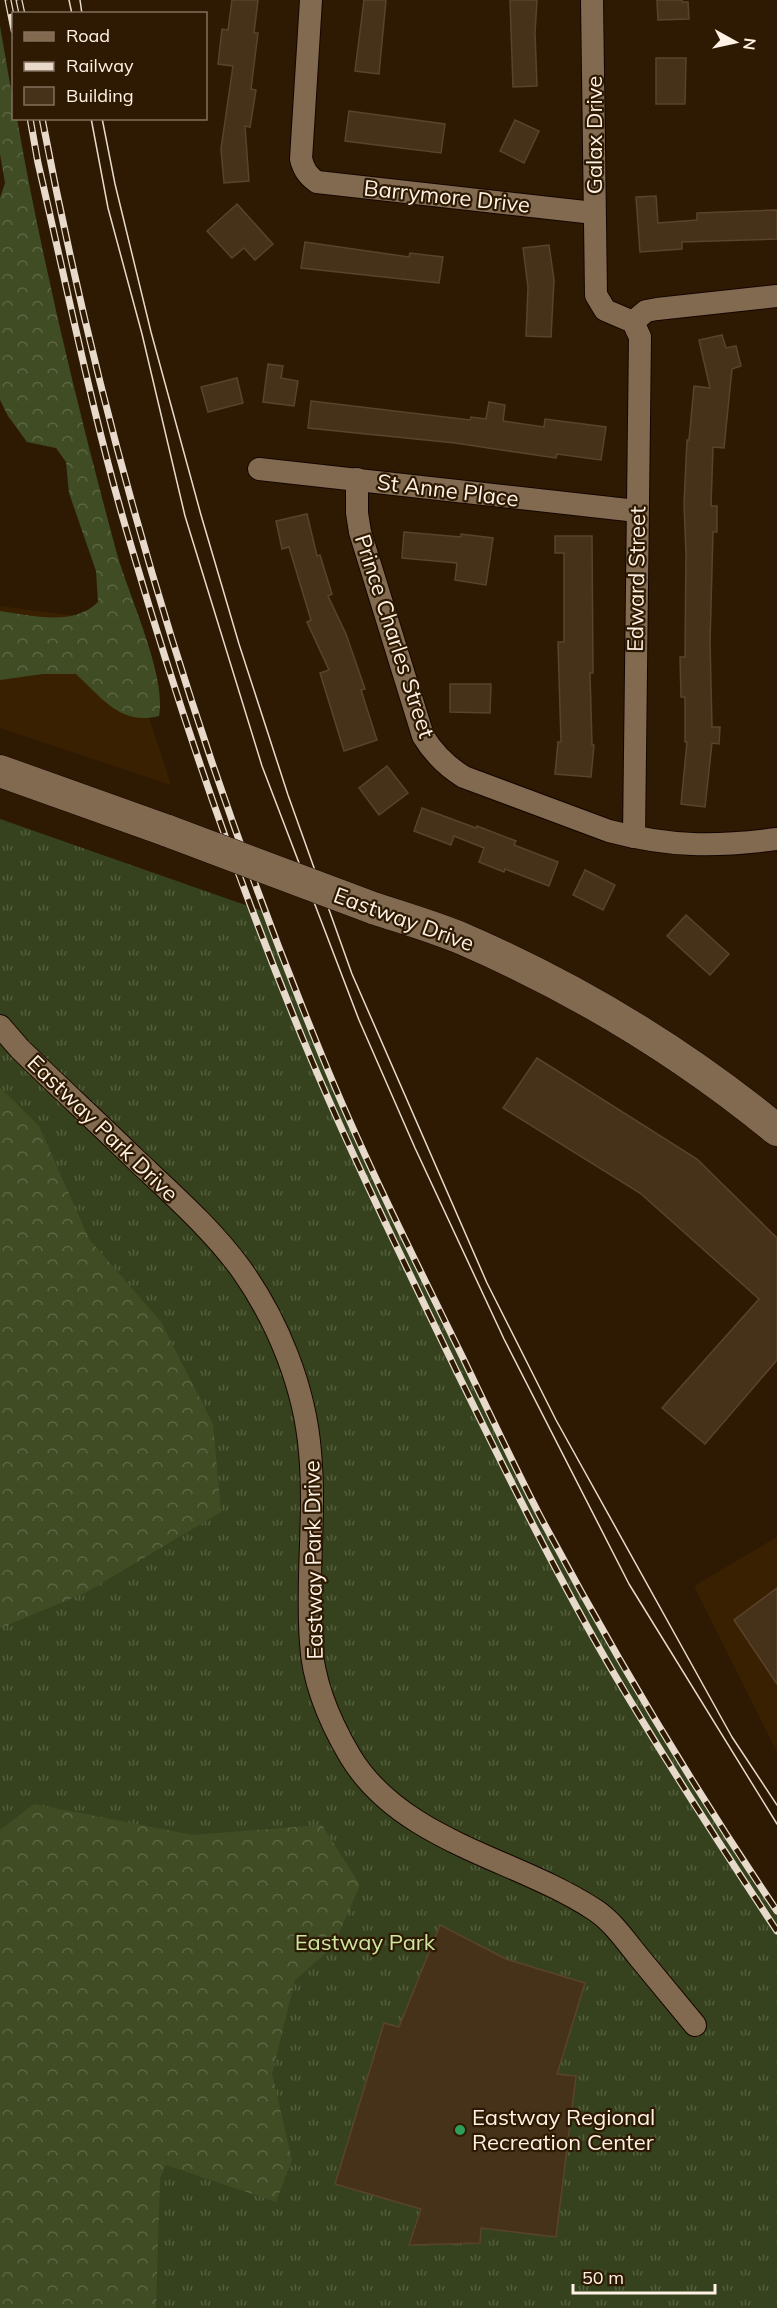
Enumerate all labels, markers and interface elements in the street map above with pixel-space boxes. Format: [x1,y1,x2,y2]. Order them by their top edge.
legend [12,12,207,120]
north arrow [705,12,765,72]
text: Road [66,24,110,47]
text: N [739,37,761,51]
text: Railway [66,54,134,77]
street label: Galax Drive [580,76,608,194]
text: Building [66,84,134,107]
street label: Barrymore Drive [362,173,532,219]
street label: St Anne Place [376,467,520,513]
street label: Edward Street [621,506,651,652]
street label: Prince Charles Street [349,531,441,742]
street label: Eastway Drive [330,881,478,957]
street label: Eastway Park Drive [22,1049,184,1207]
street label: Eastway Park Drive [297,1460,329,1660]
park label: Eastway Park [295,1928,436,1956]
place label: Eastway Regional Recreation Center [472,2103,655,2156]
marker: Eastway Regional Recreation Center [453,2123,467,2137]
scale bar [573,2257,716,2295]
text: 50 m [582,2266,624,2289]

